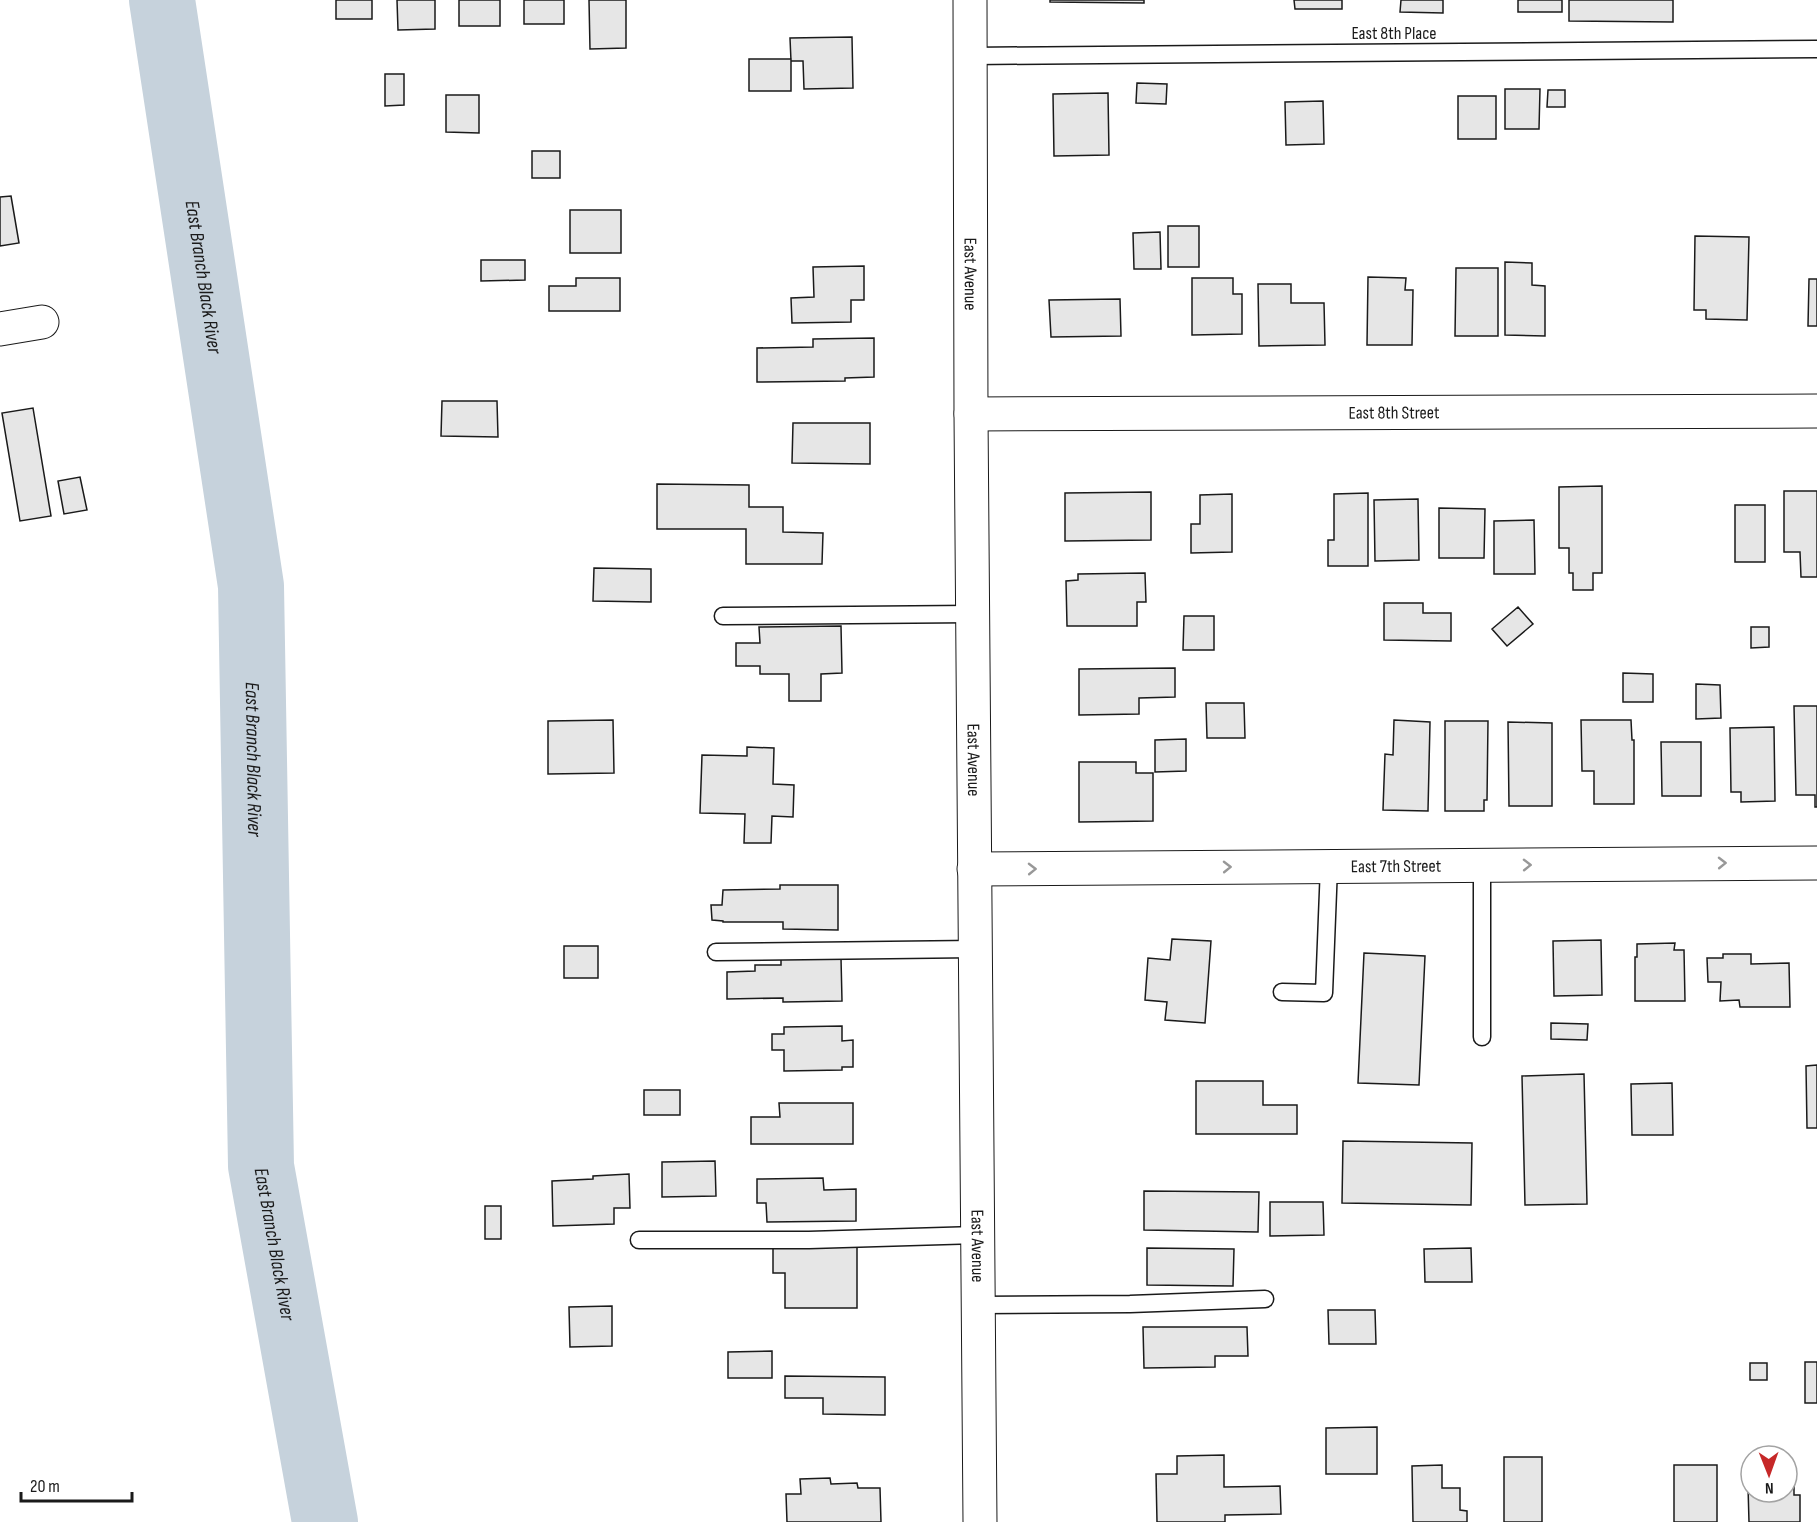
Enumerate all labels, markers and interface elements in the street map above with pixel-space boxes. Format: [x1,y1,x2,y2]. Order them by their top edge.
street label: East 8th Place [1351,23,1437,44]
water label: East Branch Black River [180,199,227,357]
street label: East Avenue [960,237,981,311]
street label: East 8th Street [1348,402,1440,424]
water label: East Branch Black River [240,682,266,838]
street label: East Avenue [963,723,984,797]
street label: East 7th Street [1351,856,1442,877]
one-way arrow [1718,857,1727,869]
one-way arrow [1523,859,1532,871]
one-way arrow [1223,861,1232,873]
one-way arrow [1028,863,1037,875]
water label: East Branch Black River [249,1166,300,1324]
street label: East Avenue [966,1209,988,1283]
north arrow [1739,1444,1799,1504]
scale bar [21,1465,132,1503]
text: 20 m [30,1476,60,1497]
text: N [1765,1478,1774,1497]

